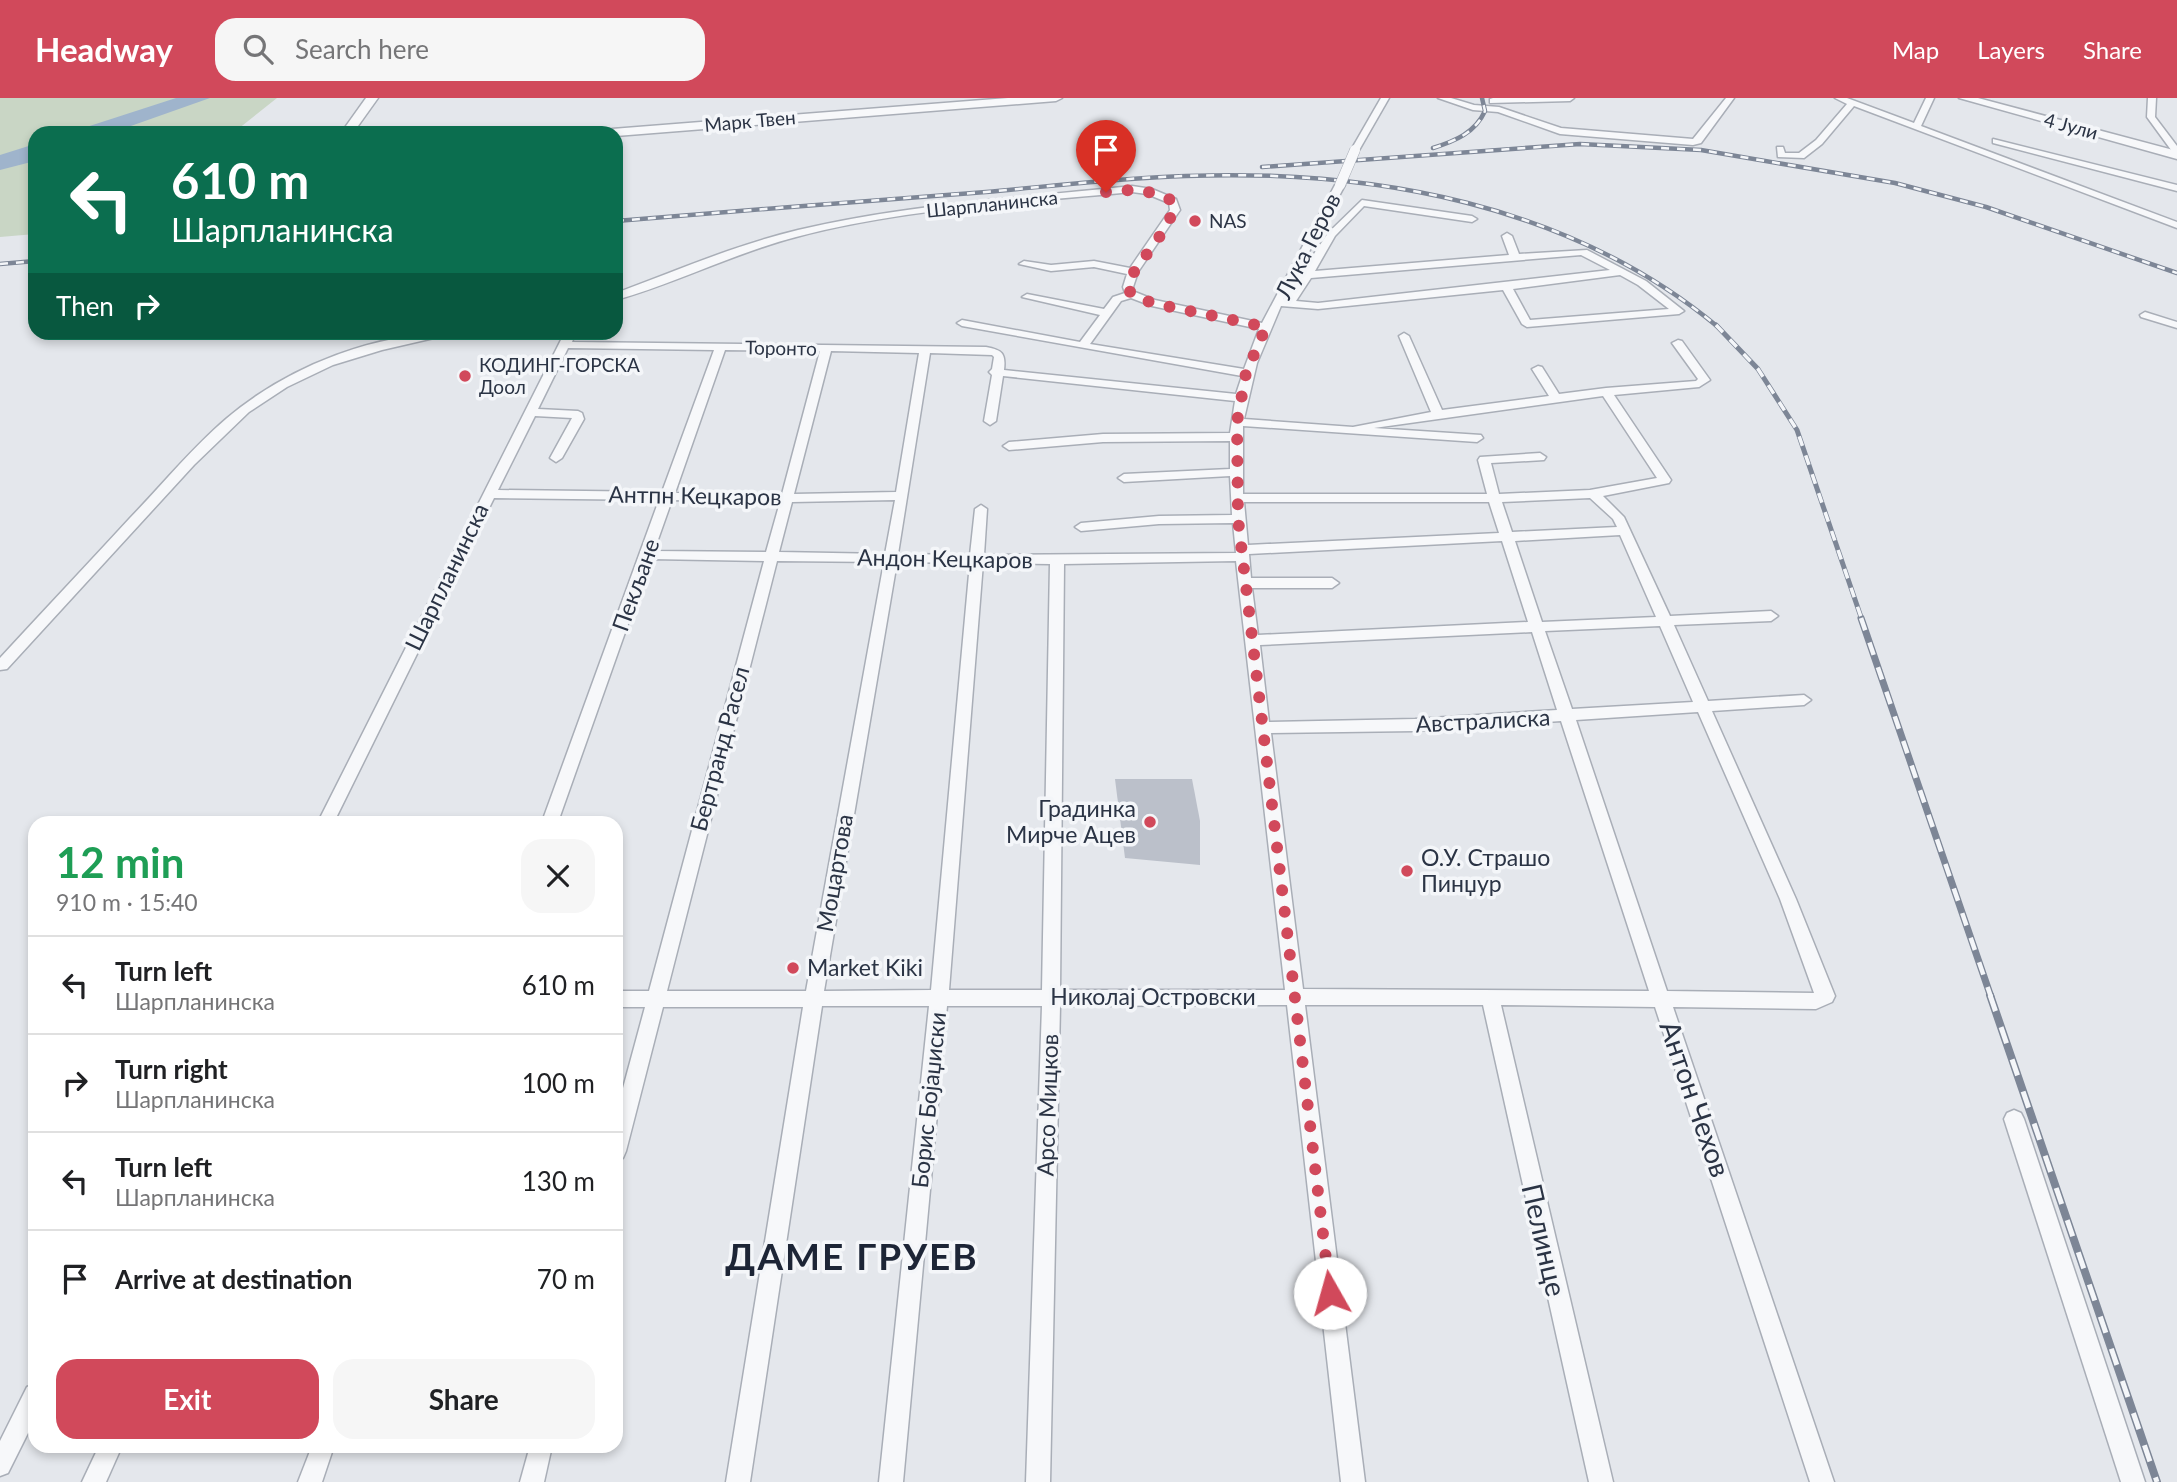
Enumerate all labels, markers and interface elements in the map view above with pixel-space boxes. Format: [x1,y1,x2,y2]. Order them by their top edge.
search box [215,18,705,81]
text: Headway [35,29,173,69]
icon: search [239,30,277,68]
text: Search here [295,33,429,65]
text: Map [1892,35,1939,64]
text: Layers [1977,35,2045,64]
text: Share [2083,35,2142,64]
street label: Марк Твен [703,105,797,136]
street label: 4 Јули [2042,107,2101,144]
pin [1076,120,1136,192]
icon: arrive [1087,131,1125,169]
text: 610 m [171,151,309,209]
icon: left [56,154,147,245]
street label: Шарпланинска [925,185,1059,222]
street label: Лука Геров [1268,188,1346,304]
place label: NAS [1209,209,1247,232]
text: Шарпланинска [171,210,394,249]
marker: NAS [1187,213,1203,229]
icon: right [128,287,166,325]
text: Then [56,290,114,322]
street label: Торонто [745,335,817,360]
place label: КОДИНГ-ГОРСКА Доол [479,353,640,398]
marker: КОДИНГ-ГОРСКА Доол [457,368,473,384]
street label: Антпн Кецкаров [608,479,782,511]
street label: Шарпланинска [398,499,494,655]
street label: Пекљане [605,535,665,635]
street label: Андон Кецкаров [857,542,1033,574]
street label: Бертранд Расел [684,663,754,834]
street label: Австралиска [1415,702,1551,738]
place label: Градинка Мирче Ацев [1006,794,1136,848]
street label: Моцартова [810,812,858,934]
marker: Градинка Мирче Ацев [1142,814,1158,830]
text: 12 min [56,837,184,887]
button: close [521,839,595,913]
place label: О.У. Страшо Пинџур [1421,843,1550,897]
marker: О.У. Страшо Пинџур [1399,863,1415,879]
text: 910 m · 15:40 [56,888,198,916]
place label: Market Kiki [807,953,923,981]
text: Turn left [115,955,212,987]
marker: Market Kiki [785,960,801,976]
icon: left [56,966,94,1004]
text: 610 m [522,969,595,1001]
street label: Николај Островски [1050,982,1256,1010]
text: Шарпланинска [115,987,275,1015]
street label: Борис Бојаџиски [905,1011,951,1189]
street label: Антон Чехов [1653,1016,1739,1181]
street label: Арсо Мицков [1031,1033,1063,1177]
text: Turn right [115,1053,228,1085]
icon: right [56,1064,94,1102]
text: 100 m [522,1067,595,1099]
text: Шарпланинска [115,1085,275,1113]
text: Turn left [115,1151,212,1183]
icon: left [56,1162,94,1200]
text: 130 m [522,1165,595,1197]
street label: Пелинце [1516,1180,1574,1299]
text: Шарпланинска [115,1183,275,1211]
district label: ДАМЕ ГРУЕВ [725,1233,979,1278]
position arrow [1293,1256,1367,1330]
icon: arrive [56,1260,94,1298]
text: Arrive at destination [115,1263,352,1295]
text: 70 m [537,1263,595,1295]
button: Exit [56,1359,319,1439]
button: Share [333,1359,595,1439]

